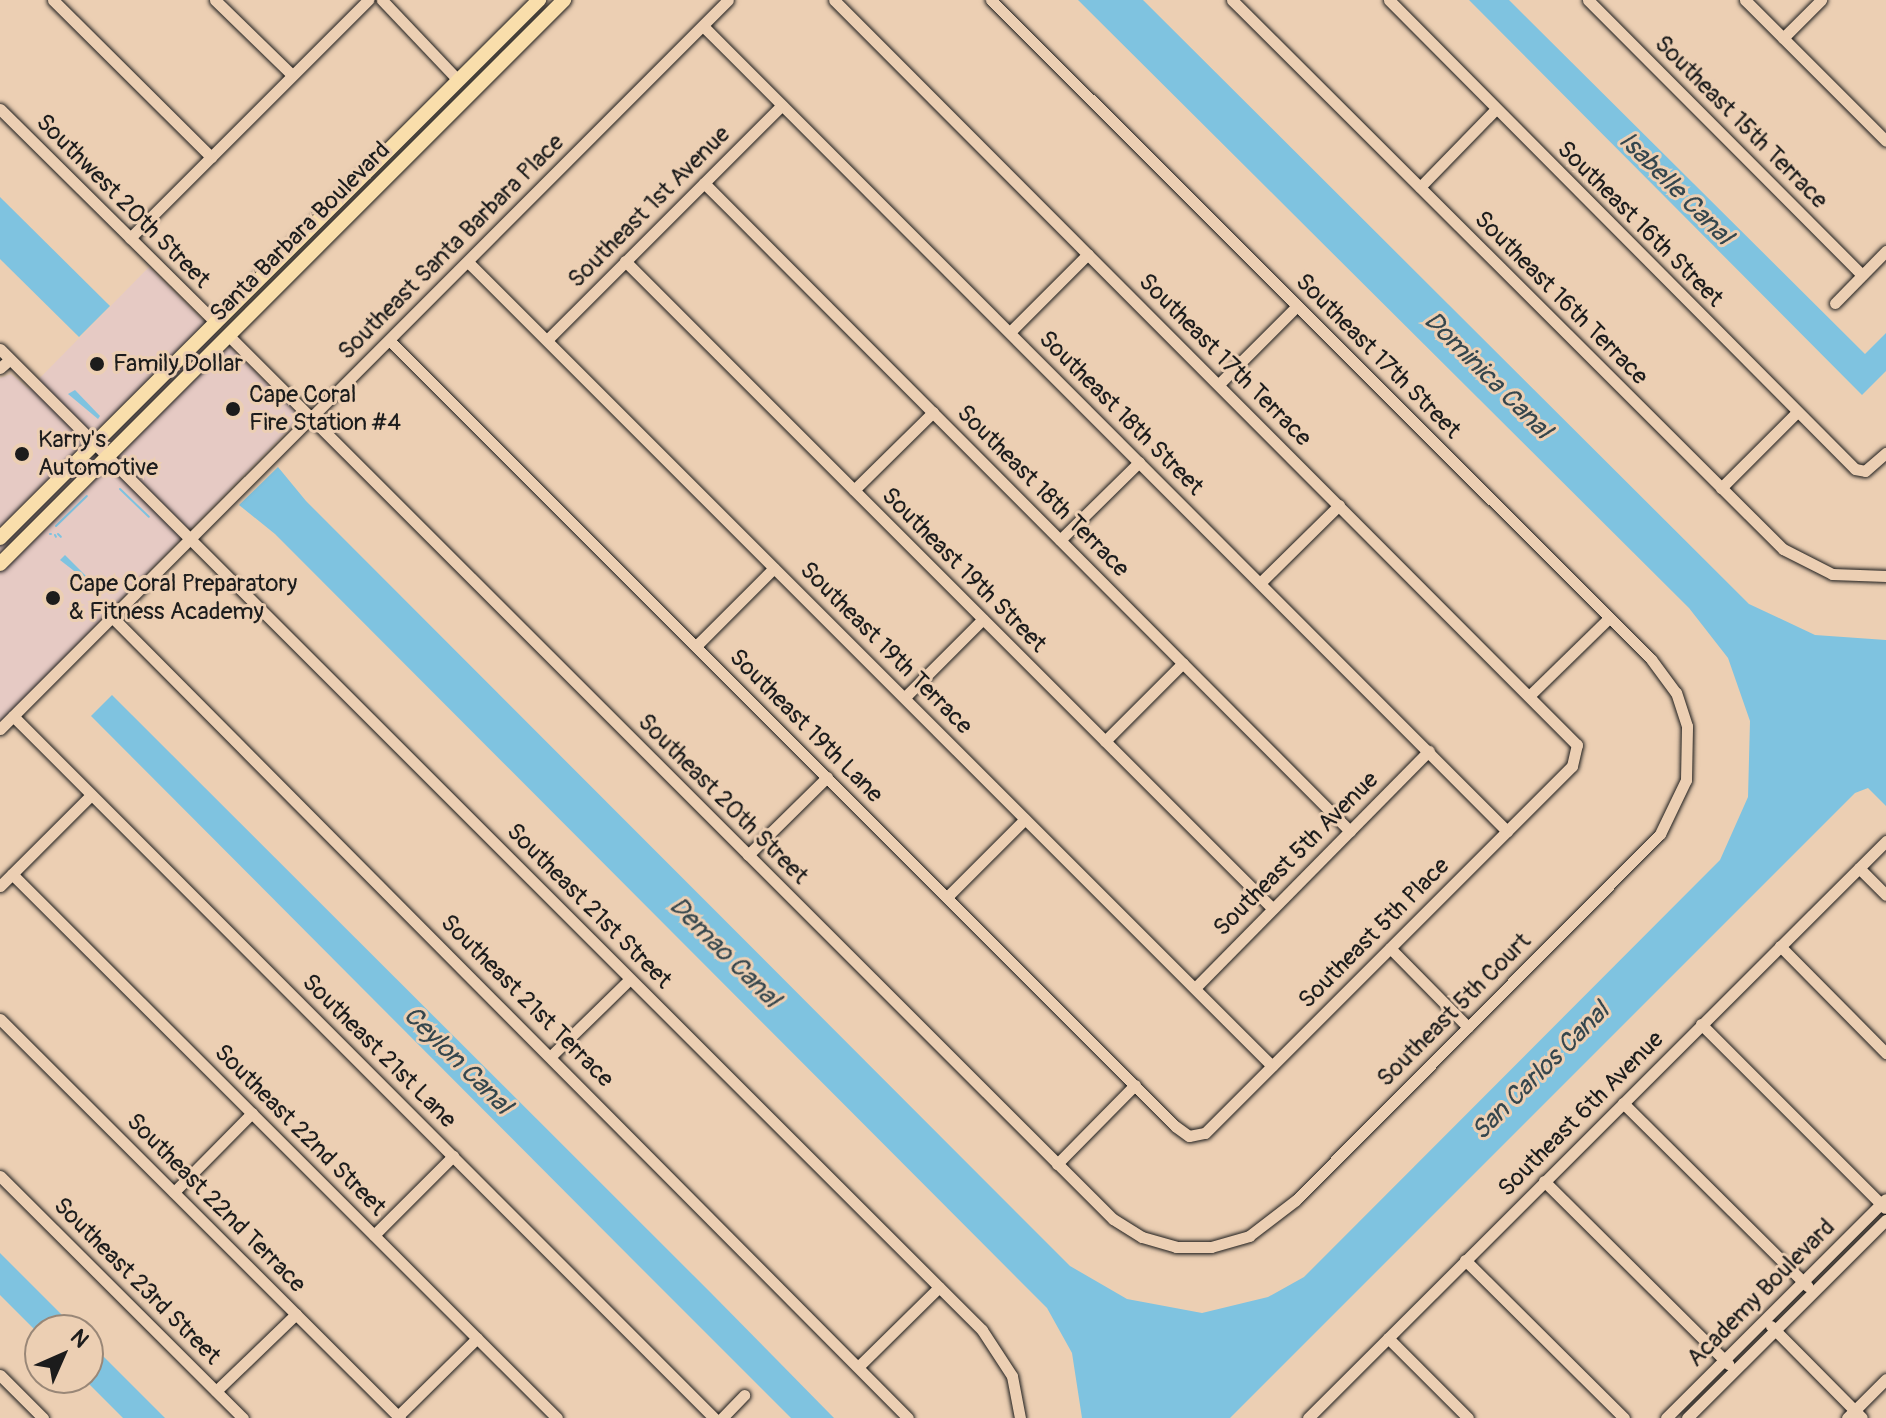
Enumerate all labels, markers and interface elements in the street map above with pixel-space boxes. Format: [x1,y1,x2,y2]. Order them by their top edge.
street label: Southeast 15th Terrace [1648,29,1834,215]
street label: Southwest 20th Street [30,108,216,294]
street label: Southeast 1st Avenue [562,120,736,294]
water label: Isabelle Canal [1612,126,1738,252]
street label: Southeast Santa Barbara Place [332,128,570,366]
street label: Southeast 16th Street [1551,135,1729,313]
street label: Santa Barbara Boulevard [204,136,396,328]
street label: Southeast 16th Terrace [1468,205,1654,391]
street label: Southeast 17th Street [1289,267,1467,445]
street label: Southeast 17th Terrace [1133,268,1317,452]
water label: Dominica Canal [1417,306,1557,446]
street label: Southeast 18th Street [1033,325,1209,501]
place label: Family Dollar [113,350,243,378]
marker: Family Dollar [88,355,106,373]
place label: Cape Coral Fire Station #4 [249,381,401,437]
street label: Southeast 18th Terrace [951,399,1135,583]
marker: Cape Coral Fire Station #4 [224,400,242,418]
place label: Karry's Automotive [38,426,158,482]
marker: Karry's Automotive [13,445,31,463]
street label: Southeast 19th Street [876,482,1052,658]
street label: Southeast 19th Terrace [794,556,978,740]
place label: Cape Coral Preparatory & Fitness Academy [69,570,297,626]
marker: Cape Coral Preparatory & Fitness Academy [44,589,62,607]
street label: Southeast 19th Lane [723,643,889,809]
street label: Southeast 20th Street [632,708,814,890]
street label: Southeast 5th Avenue [1208,766,1384,942]
street label: Southeast 21st Street [500,817,678,995]
street label: Southeast 5th Place [1292,851,1456,1015]
water label: Demao Canal [662,891,786,1015]
street label: Southeast 21st Terrace [434,908,620,1094]
street label: Southeast 5th Court [1371,927,1537,1093]
street label: Southeast 21st Lane [296,968,462,1134]
water label: San Carlos Canal [1466,997,1616,1147]
water label: Ceylon Canal [396,1000,518,1122]
street label: Southeast 6th Avenue [1492,1025,1670,1203]
street label: Southeast 22nd Street [208,1038,392,1222]
street label: Southeast 22nd Terrace [120,1107,312,1299]
street label: Southeast 23rd Street [47,1191,227,1371]
street label: Academy Boulevard [1681,1213,1841,1373]
north arrow [24,1314,104,1394]
text: N [64,1323,95,1354]

